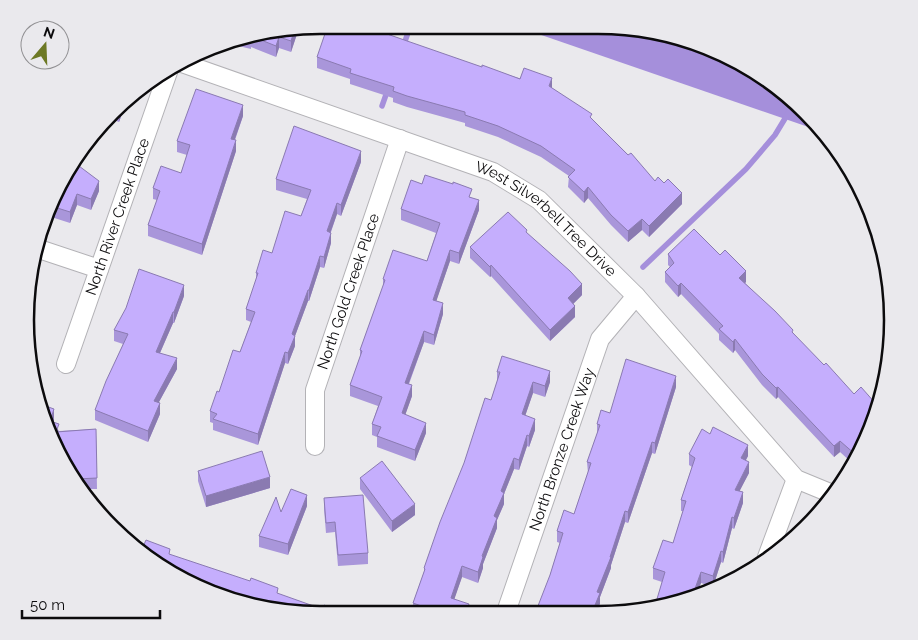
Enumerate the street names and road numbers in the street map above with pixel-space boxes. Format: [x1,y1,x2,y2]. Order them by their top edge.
street label: North River Creek Place [82,136,153,298]
street label: West Silverbell Tree Drive [473,158,620,280]
street label: North Gold Creek Place [314,211,383,372]
street label: North Bronze Creek Way [526,366,598,533]

